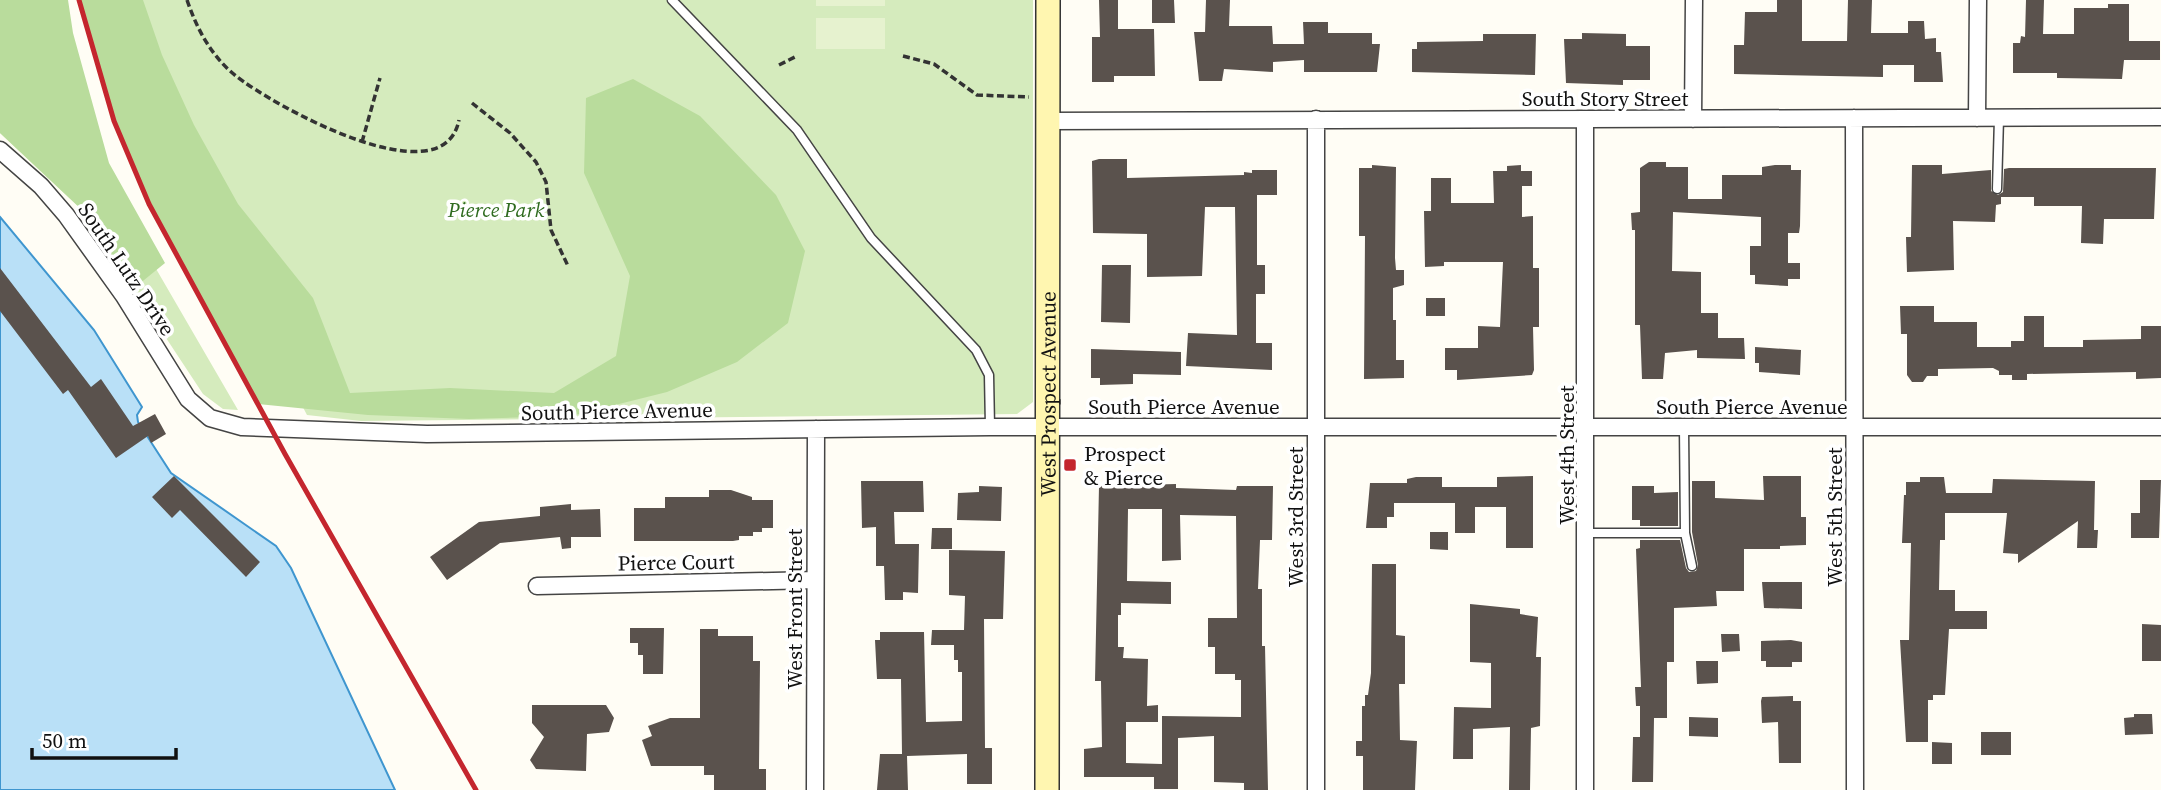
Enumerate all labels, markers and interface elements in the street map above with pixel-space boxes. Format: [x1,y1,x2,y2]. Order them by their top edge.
street label: South Story Street [1522,84,1688,113]
park label: Pierce Park [447,195,544,224]
street label: South Lutz Drive [72,197,182,341]
street label: West Prospect Avenue [1033,291,1062,497]
street label: West 4th Street [1552,385,1581,525]
street label: South Pierce Avenue [1088,392,1280,421]
street label: South Pierce Avenue [1656,392,1848,421]
street label: South Pierce Avenue [521,395,713,427]
place label: Prospect & Pierce [1084,439,1165,492]
street label: West 3rd Street [1281,447,1310,587]
street label: West 5th Street [1820,447,1849,587]
marker: Prospect & Pierce [1062,457,1078,473]
street label: West Front Street [780,528,809,689]
street label: Pierce Court [617,546,735,578]
scale bar [32,716,175,760]
text: 50 m [42,726,87,755]

